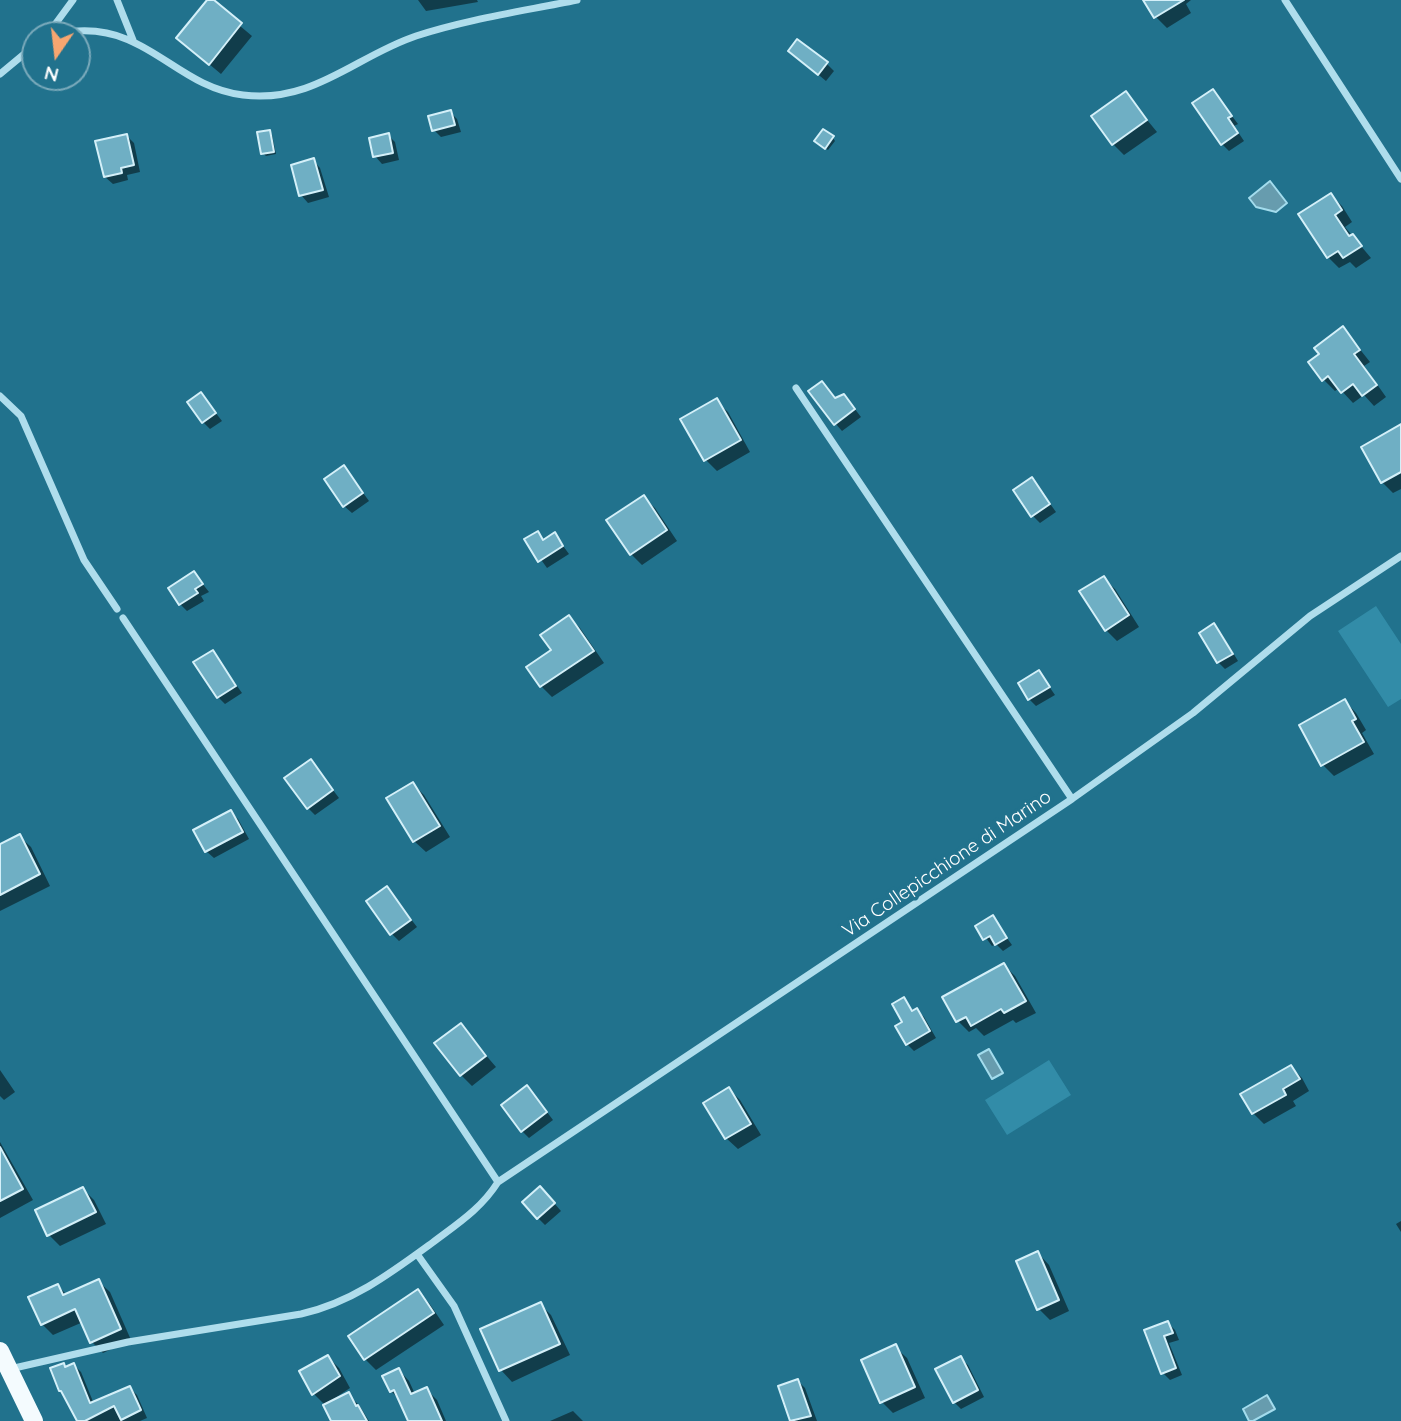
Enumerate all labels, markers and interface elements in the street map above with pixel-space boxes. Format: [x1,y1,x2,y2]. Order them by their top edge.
north arrow [21,21,91,91]
text: N [42,61,61,88]
street label: Via Collepicchione di Marino [838,786,1056,942]

